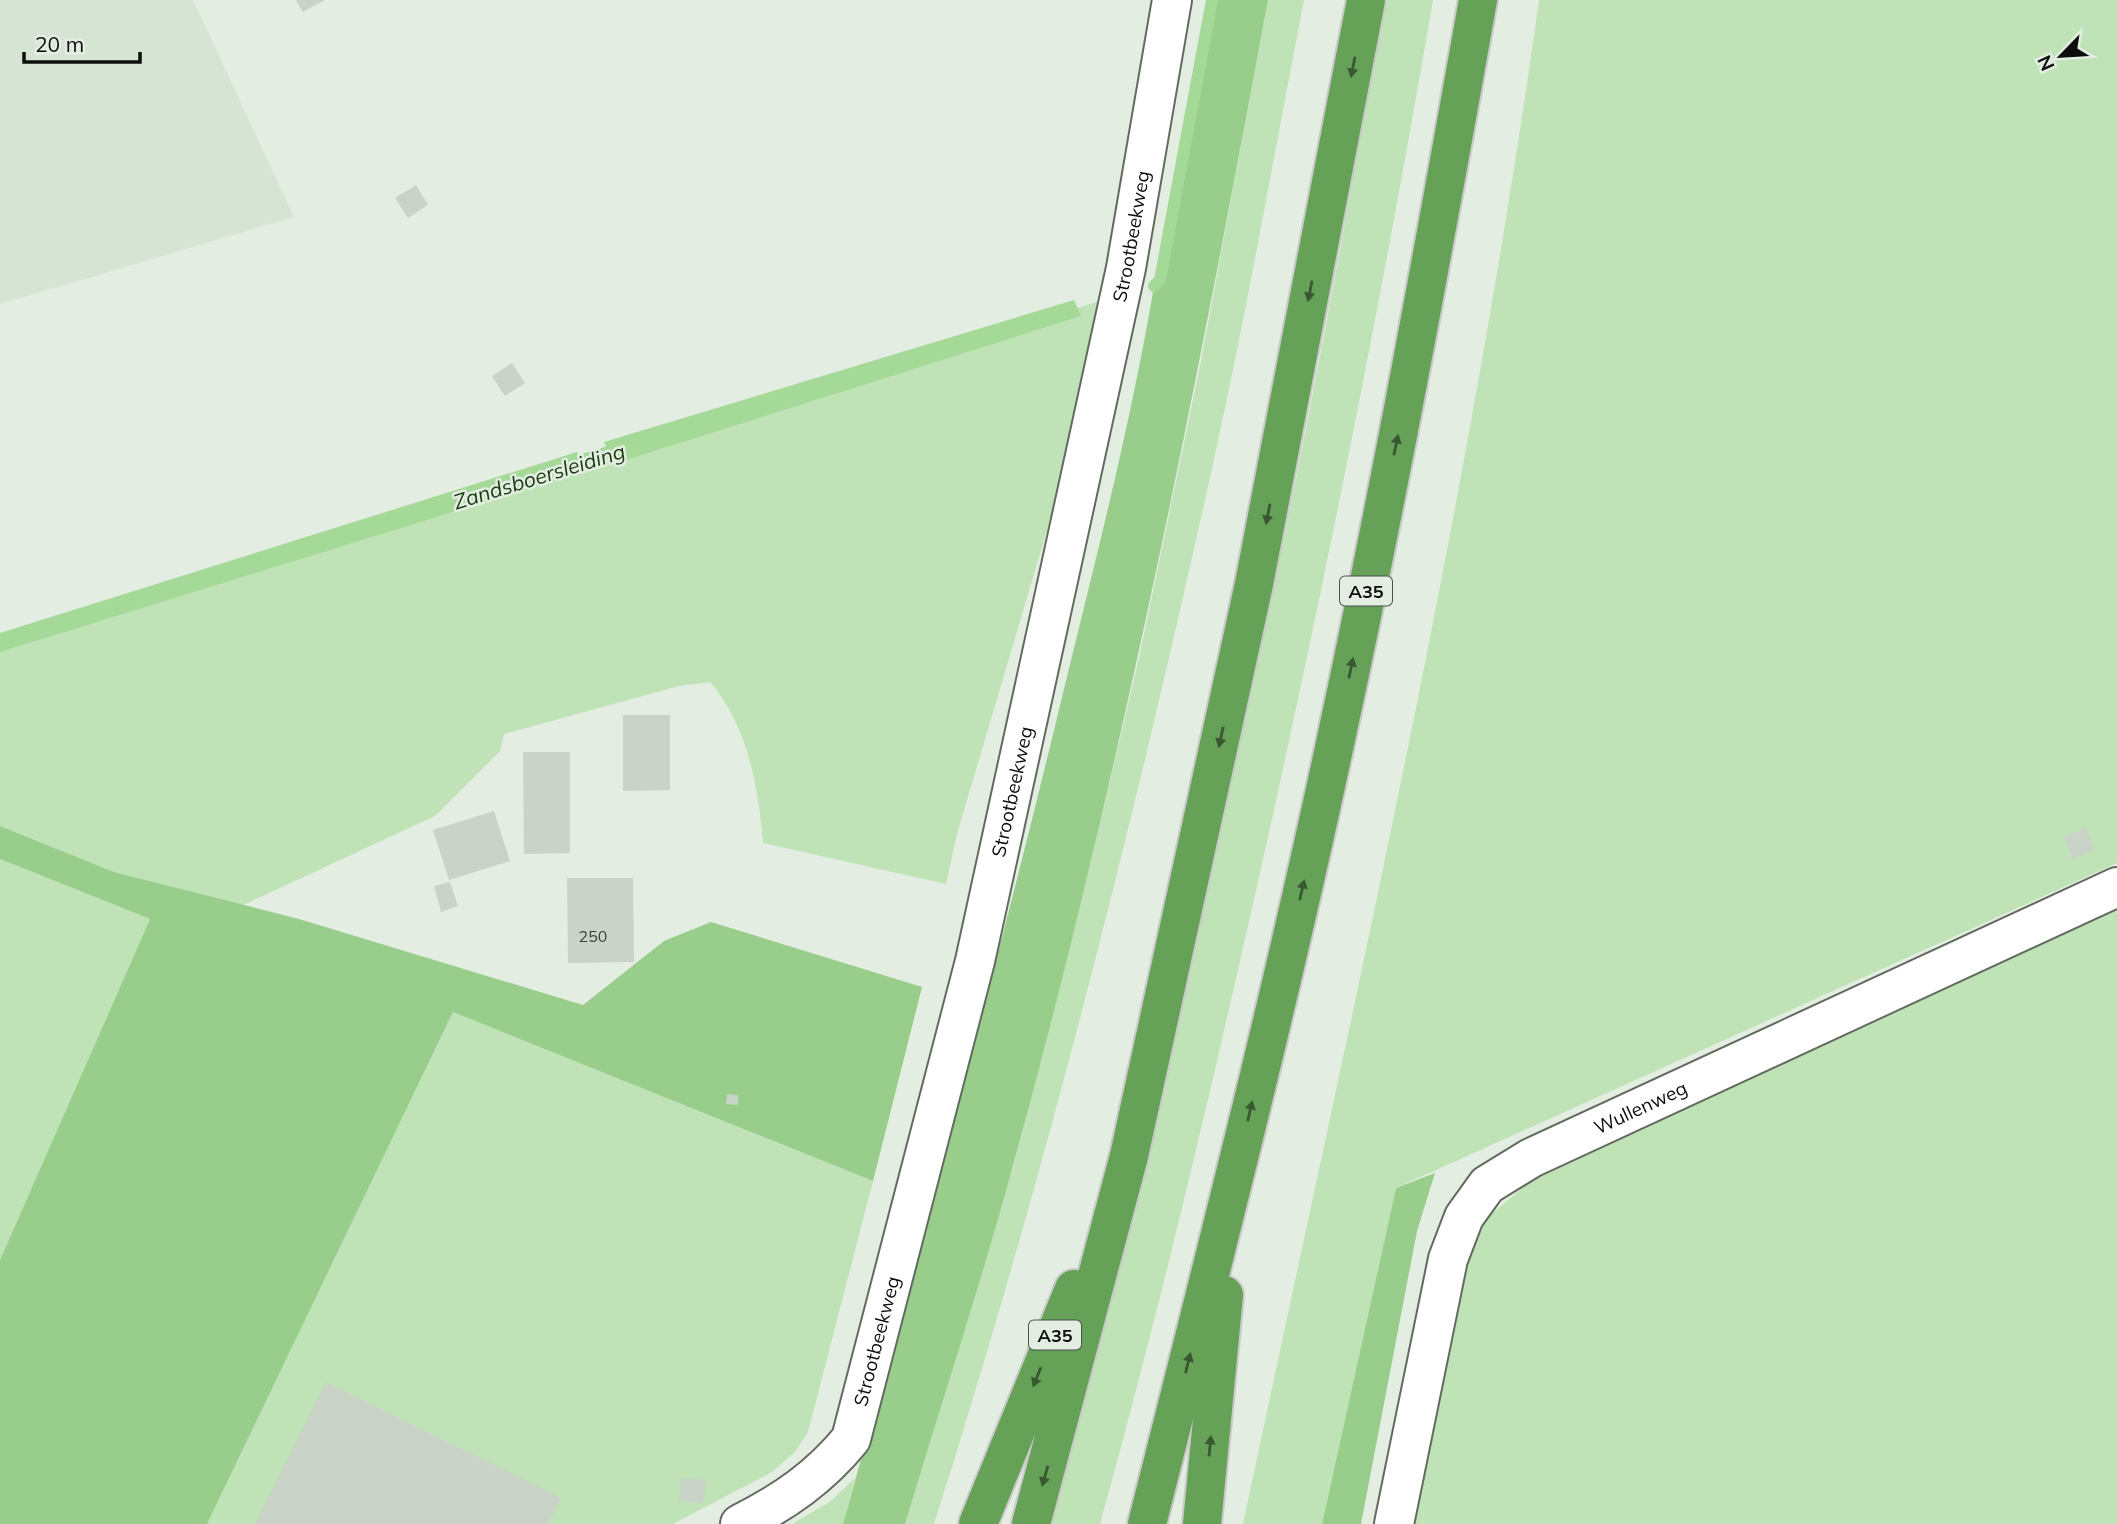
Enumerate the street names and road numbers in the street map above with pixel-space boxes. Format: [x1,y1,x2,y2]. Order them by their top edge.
street label: Strootbeekweg [1107,169,1155,304]
road number: A35 [1340,576,1392,606]
street label: Strootbeekweg [986,724,1038,859]
street label: Wullenweg [1590,1076,1691,1139]
street label: Strootbeekweg [848,1274,905,1409]
road number: A35 [1029,1320,1081,1350]

